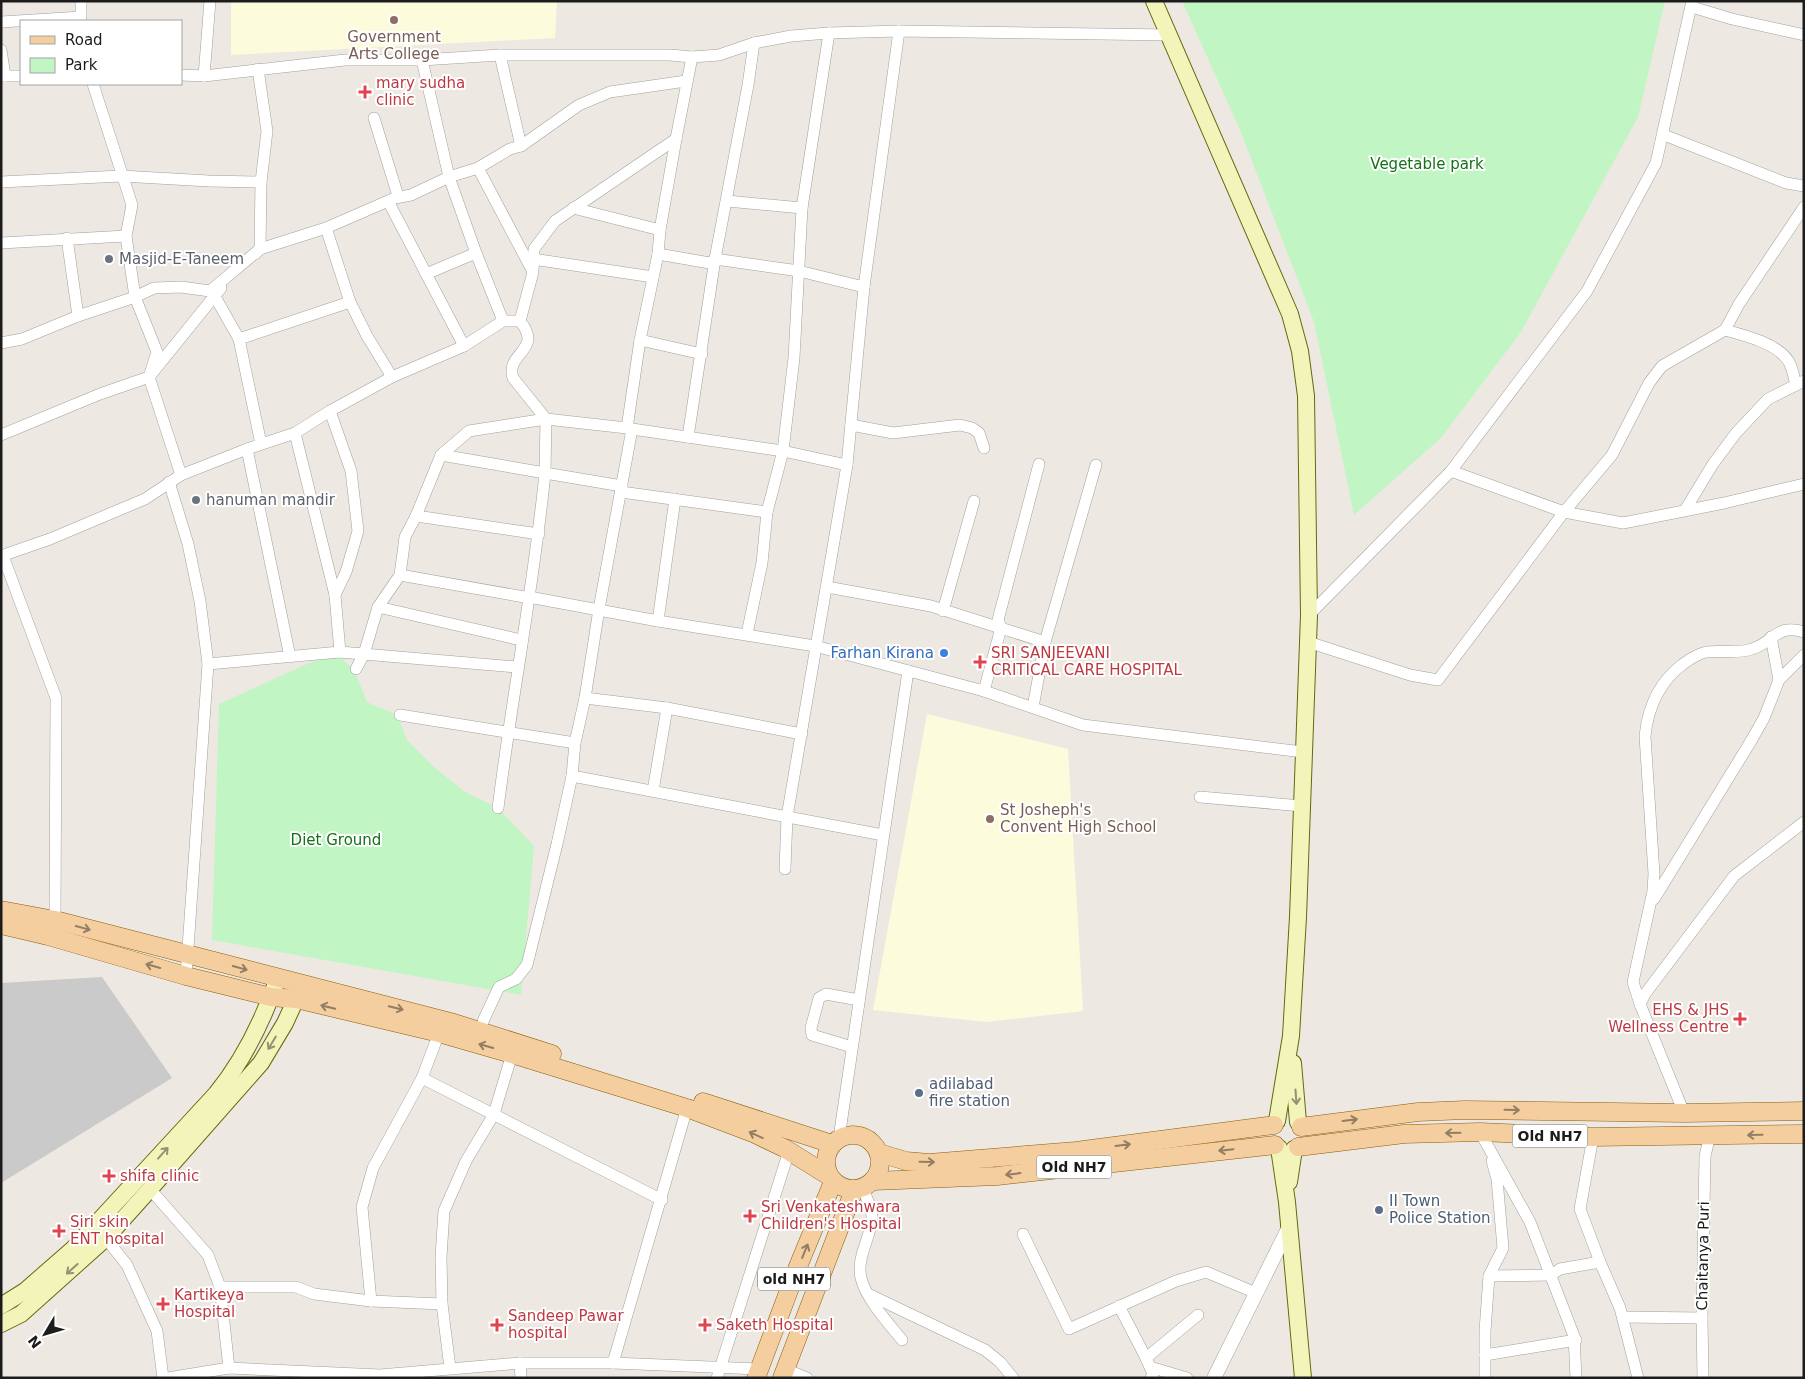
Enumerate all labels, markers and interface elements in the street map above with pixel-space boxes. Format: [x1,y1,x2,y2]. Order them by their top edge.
marker: Government Arts College [388,14,400,26]
legend [20,20,182,85]
place label: Government Arts College [347,28,441,63]
text: Road [65,31,103,49]
text: Park [65,56,98,74]
place label: mary sudha clinic [376,74,465,109]
marker: mary sudha clinic [358,85,372,99]
park label: Vegetable park [1370,155,1484,173]
place label: Masjid-E-Taneem [119,250,244,268]
marker: Masjid-E-Taneem [103,253,115,265]
place label: hanuman mandir [206,491,336,509]
marker: hanuman mandir [190,494,202,506]
place label: Farhan Kirana [831,644,934,662]
place label: SRI SANJEEVANI CRITICAL CARE HOSPITAL [991,644,1183,679]
marker: Farhan Kirana [938,647,950,659]
marker: SRI SANJEEVANI CRITICAL CARE HOSPITAL [973,655,987,669]
place label: St Josheph's Convent High School [1000,801,1156,836]
marker: St Josheph's Convent High School [984,813,996,825]
park label: Diet Ground [291,831,381,849]
one-way arrow [75,924,91,933]
one-way arrow [146,961,162,971]
one-way arrow [232,964,248,973]
place label: EHS & JHS Wellness Centre [1608,1001,1729,1036]
one-way arrow [321,1002,337,1011]
one-way arrow [388,1004,404,1013]
marker: EHS & JHS Wellness Centre [1733,1012,1747,1026]
one-way arrow [267,1036,277,1050]
one-way arrow [478,1041,494,1051]
place label: adilabad fire station [929,1075,1010,1110]
marker: adilabad fire station [913,1087,925,1099]
one-way arrow [1291,1088,1301,1104]
one-way arrow [1503,1105,1519,1115]
one-way arrow [1341,1115,1357,1125]
road number: Old NH7 [1512,1124,1588,1148]
one-way arrow [1445,1128,1461,1138]
one-way arrow [749,1130,764,1140]
one-way arrow [1747,1130,1764,1140]
one-way arrow [1115,1140,1131,1150]
one-way arrow [1219,1145,1235,1155]
one-way arrow [157,1146,169,1159]
road number: Old NH7 [1036,1156,1112,1178]
one-way arrow [918,1158,934,1167]
place label: shifa clinic [120,1167,199,1185]
marker: shifa clinic [102,1169,116,1183]
one-way arrow [1005,1169,1021,1179]
place label: II Town Police Station [1389,1192,1491,1227]
place label: Sri Venkateshwara Children's Hospital [761,1198,901,1233]
street label: Chaitanya Puri [1693,1201,1713,1311]
marker: II Town Police Station [1373,1204,1385,1216]
marker: Sri Venkateshwara Children's Hospital [743,1209,757,1223]
place label: Siri skin ENT hospital [70,1213,164,1248]
marker: Siri skin ENT hospital [52,1224,66,1238]
one-way arrow [801,1244,810,1259]
one-way arrow [65,1263,78,1275]
road number: old NH7 [758,1268,830,1290]
place label: Kartikeya Hospital [174,1286,244,1321]
marker: Kartikeya Hospital [156,1297,170,1311]
place label: Sandeep Pawar hospital [508,1307,625,1342]
north arrow [20,1309,70,1359]
place label: Saketh Hospital [716,1316,833,1334]
marker: Sandeep Pawar hospital [490,1318,504,1332]
marker: Saketh Hospital [698,1318,712,1332]
text: N [25,1332,45,1352]

